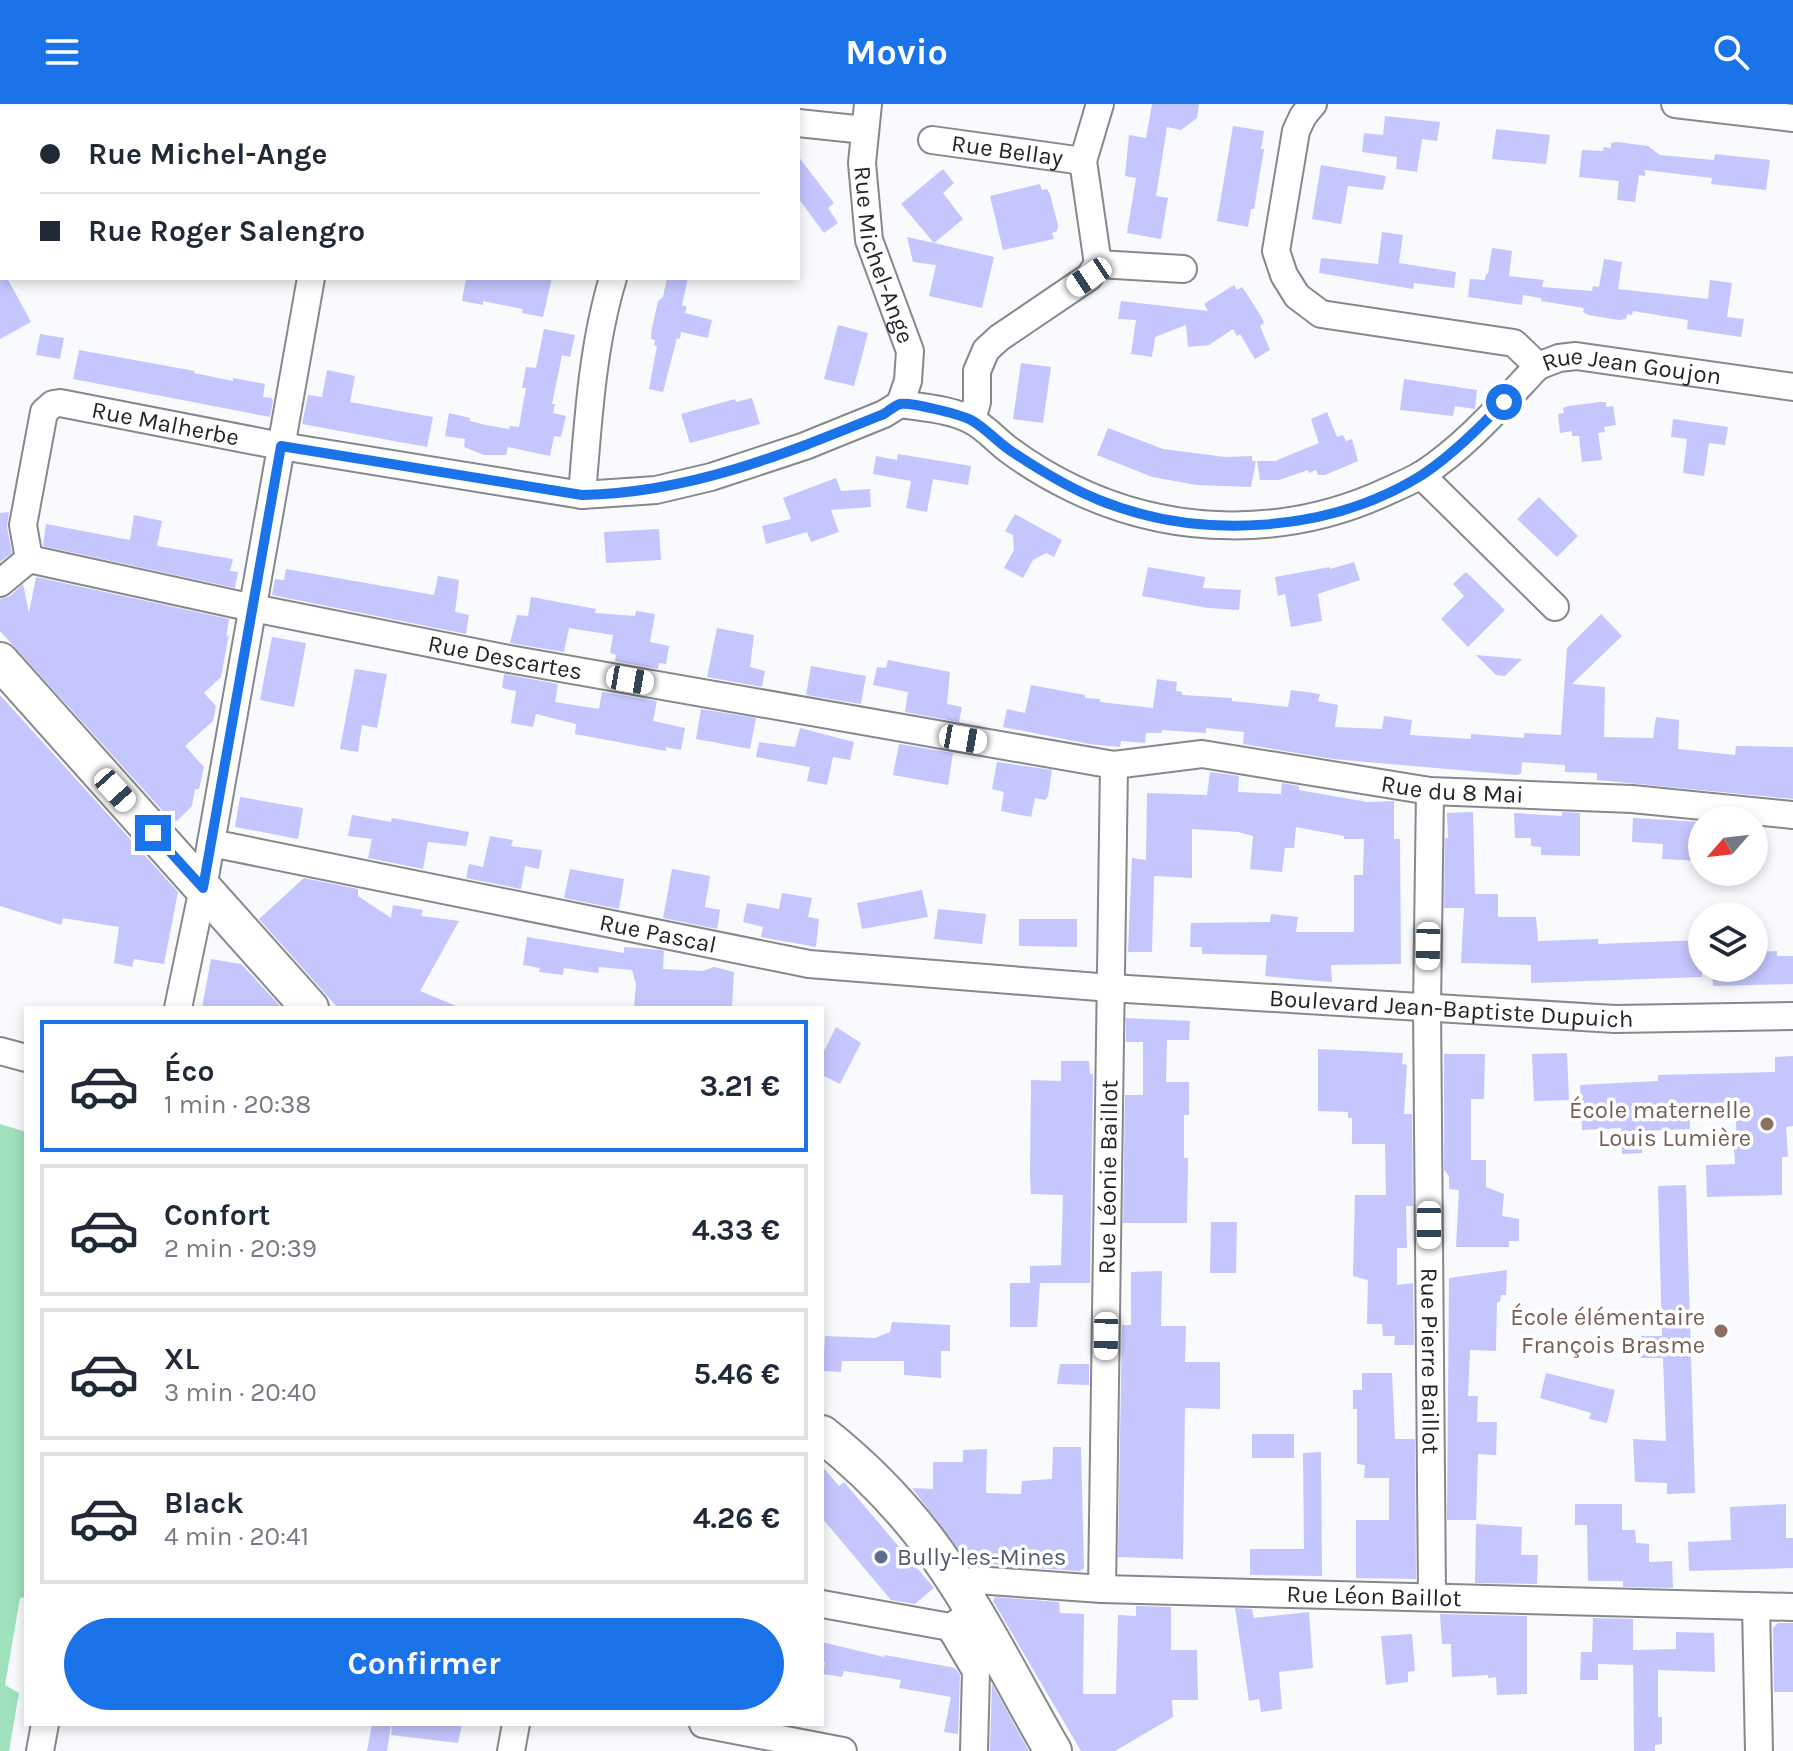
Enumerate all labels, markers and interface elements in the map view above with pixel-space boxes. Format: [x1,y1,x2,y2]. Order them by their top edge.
icon: menu [40,30,84,74]
icon: search [1709,30,1753,74]
text: Movio [845,31,948,73]
street label: Rue Bellay [950,129,1065,172]
text: Rue Michel-Ange [88,136,327,172]
street label: Rue Michel-Ange [848,165,920,347]
text: Rue Roger Salengro [88,213,365,249]
car [1062,254,1116,300]
street label: Rue Jean Goujon [1538,341,1723,391]
route start [1486,384,1522,420]
street label: Rue Malherbe [89,395,242,452]
street label: Rue Descartes [426,629,585,686]
car [604,664,656,696]
car [937,723,989,755]
car [90,764,140,816]
street label: Rue du 8 Mai [1379,769,1524,809]
north arrow [1688,806,1768,886]
map controls [1688,806,1768,982]
route end [135,815,171,851]
button: layers [1688,902,1768,982]
street label: Rue Pascal [597,908,719,959]
car [1416,922,1440,970]
street label: Boulevard Jean-Baptiste Dupuich [1268,984,1634,1033]
icon: car [68,1050,140,1122]
text: Éco [164,1053,214,1089]
text: 3.21 € [699,1068,780,1104]
street label: Rue Léonie Baillot [1093,1080,1123,1275]
text: 1 min · 20:38 [164,1089,311,1120]
place label: École maternelle Louis Lumière [1569,1095,1751,1152]
marker: École maternelle Louis Lumière [1758,1115,1776,1133]
icon: car [68,1194,140,1266]
text: Confort [164,1197,270,1233]
car [1417,1201,1441,1249]
text: 4.33 € [692,1212,780,1248]
text: 2 min · 20:39 [164,1233,317,1264]
street label: Rue Pierre Baillot [1415,1268,1445,1454]
place label: École élémentaire François Brasme [1510,1302,1705,1359]
car [1094,1312,1118,1360]
marker: École élémentaire François Brasme [1712,1322,1730,1340]
icon: car [68,1338,140,1410]
text: XL [164,1341,199,1377]
text: 5.46 € [693,1356,780,1392]
text: 3 min · 20:40 [164,1377,317,1408]
icon: car [68,1482,140,1554]
text: Black [164,1485,244,1521]
text: 4.26 € [693,1500,780,1536]
text: 4 min · 20:41 [164,1521,309,1552]
place label: Bully-les-Mines [897,1543,1066,1571]
marker: Bully-les-Mines [872,1548,890,1566]
street label: Rue Léon Baillot [1286,1580,1462,1612]
button: Confirmer [64,1618,784,1710]

